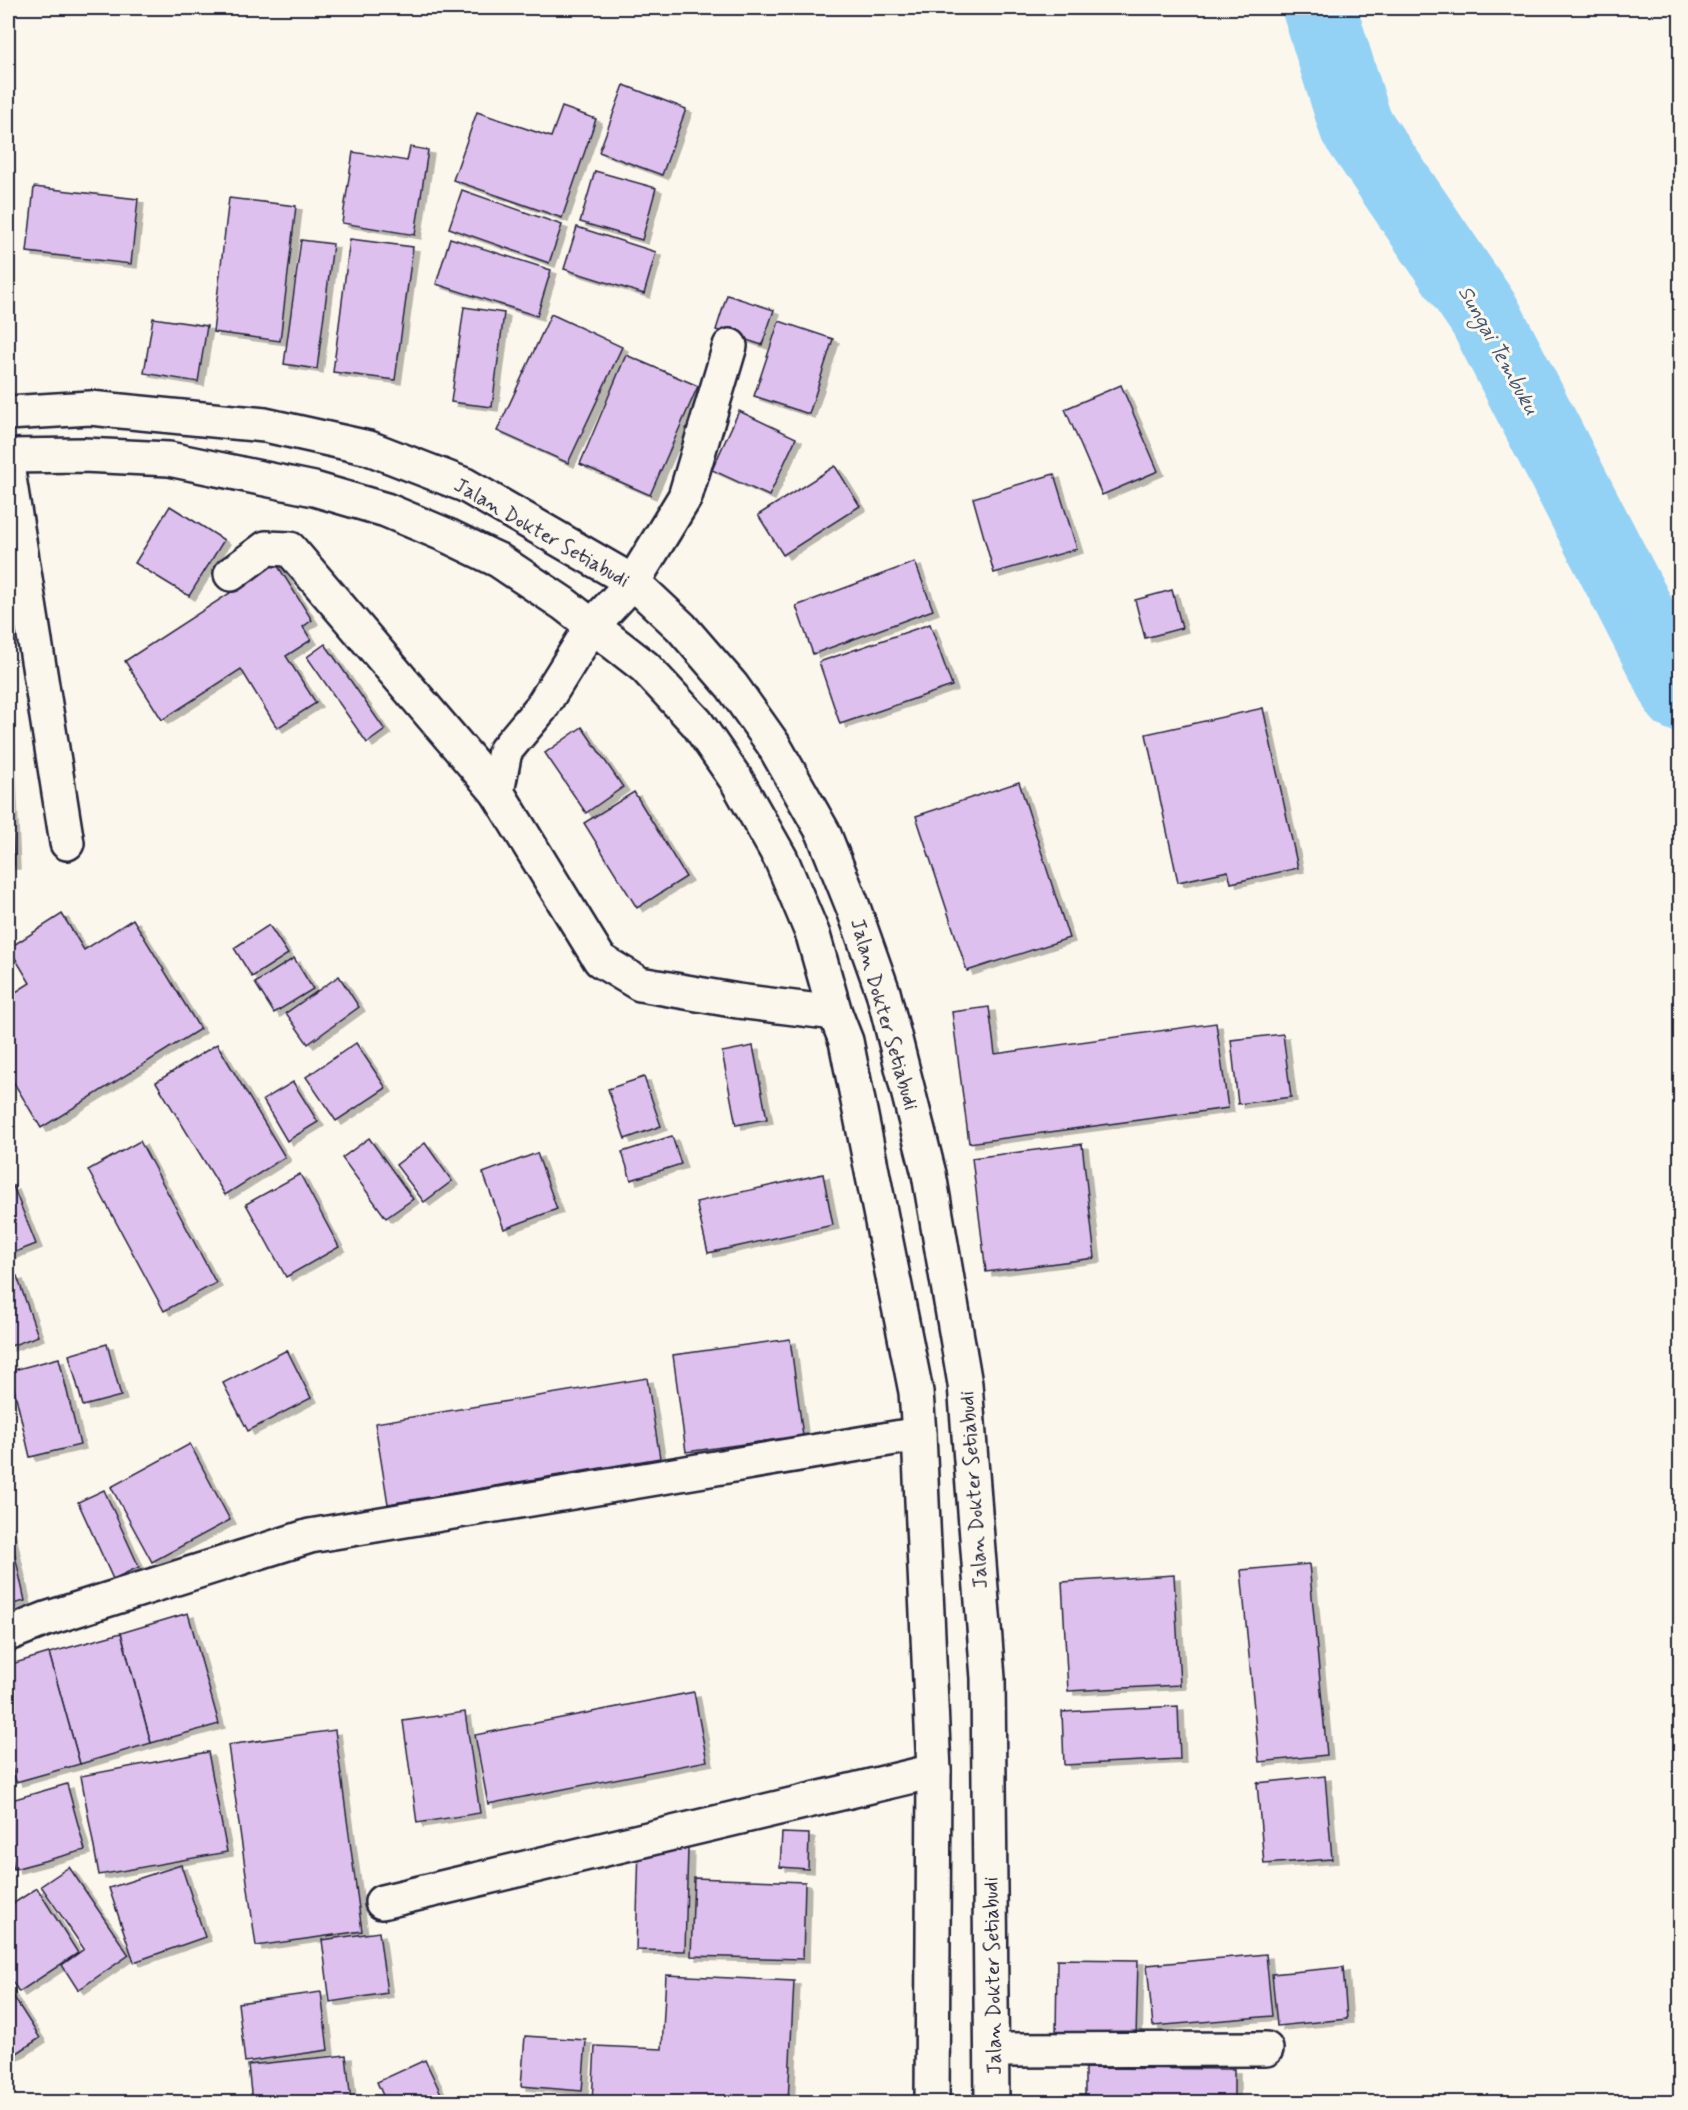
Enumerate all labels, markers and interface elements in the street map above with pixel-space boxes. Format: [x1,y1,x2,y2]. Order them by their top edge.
water label: Sungai Tembuku [1449,281,1545,422]
street label: Jalan Dokter Setiabudi [449,472,634,595]
street label: Jalan Dokter Setiabudi [843,915,924,1113]
street label: Jalan Dokter Setiabudi [954,1390,995,1590]
street label: Jalan Dokter Setiabudi [978,1877,1009,2075]

